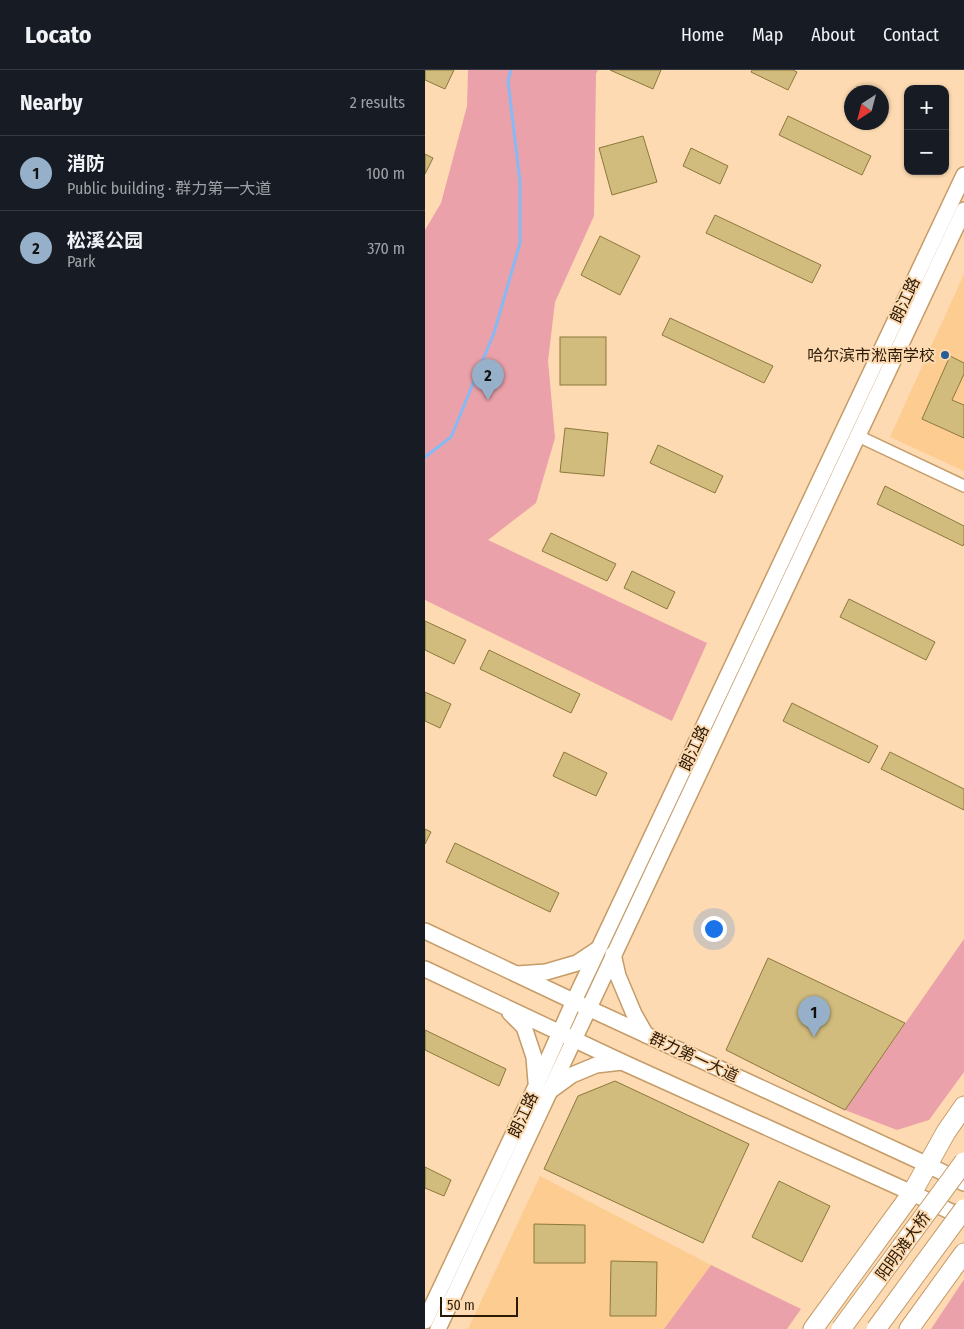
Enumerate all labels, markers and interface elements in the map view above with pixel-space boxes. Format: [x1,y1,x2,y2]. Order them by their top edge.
text: Locato [25,21,91,49]
text: Home [681,24,724,46]
text: Map [752,24,783,46]
text: About [811,24,855,46]
text: Contact [883,24,939,46]
north arrow [844,85,889,130]
map controls [904,85,949,175]
button: + [904,85,949,130]
text: Nearby [20,90,82,116]
text: 2 results [350,93,405,112]
button: − [904,130,949,175]
text: 消防 [67,152,105,175]
text: 1 [33,164,39,183]
text: 100 m [366,164,405,183]
text: Public building · 群力第一大道 [67,179,271,198]
text: 松溪公园 [67,229,143,252]
text: 2 [32,239,40,258]
text: 370 m [367,239,405,258]
text: Park [67,252,95,271]
street label: 朗江路 [886,274,924,326]
place label: 哈尔滨市淞南学校 [807,346,935,365]
marker: 哈尔滨市淞南学校 [939,349,951,361]
pin: 2 [472,359,504,400]
street label: 朗江路 [675,722,713,774]
your location [701,916,727,942]
pin: 1 [798,996,830,1037]
street label: 群力第一大道 [646,1028,742,1086]
street label: 朗江路 [504,1089,542,1141]
street label: 阳明滩大桥 [872,1208,934,1284]
scale bar [440,1294,517,1317]
text: 50 m [447,1297,475,1314]

